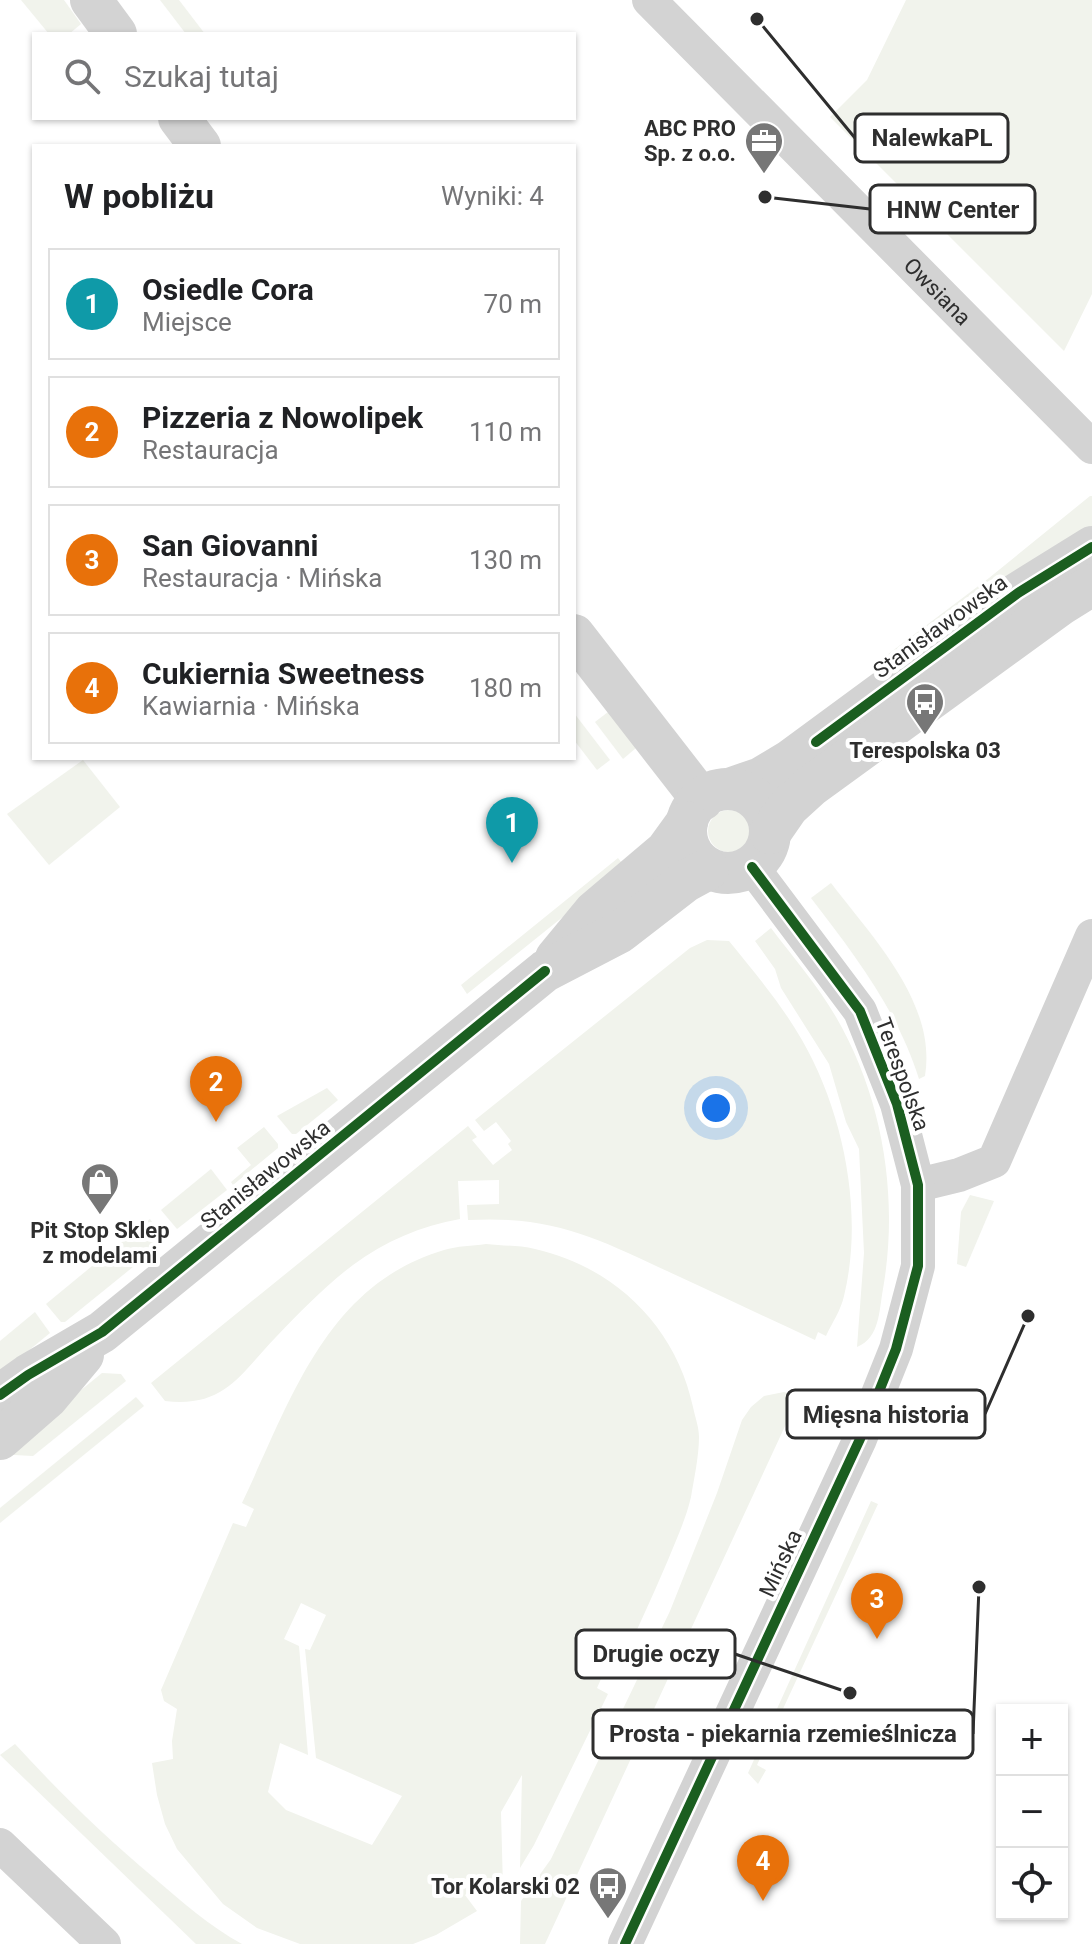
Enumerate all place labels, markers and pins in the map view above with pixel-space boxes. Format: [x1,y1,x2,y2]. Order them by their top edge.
callout: NalewkaPL [855,114,1008,162]
place label: ABC PRO Sp. z o.o. [644,116,736,166]
office icon: ABC PRO Sp. z o.o. [743,120,785,175]
callout: HNW Center [870,185,1035,233]
bus stop icon: Terespolska 03 [904,681,946,736]
place label: Terespolska 03 [849,738,1001,763]
pin: 1 [486,797,538,863]
pin: 2 [190,1056,242,1122]
shop icon: Pit Stop Sklep z modelami [79,1161,121,1216]
place label: Pit Stop Sklep z modelami [30,1218,170,1268]
callout: Mięsna historia [787,1390,985,1438]
pin: 3 [851,1573,903,1639]
callout: Drugie oczy [576,1630,735,1678]
callout: Prosta - piekarnia rzemieślnicza [593,1710,973,1758]
pin: 4 [737,1835,789,1901]
bus stop icon: Tor Kolarski 02 [587,1865,629,1920]
place label: Tor Kolarski 02 [431,1874,580,1899]

